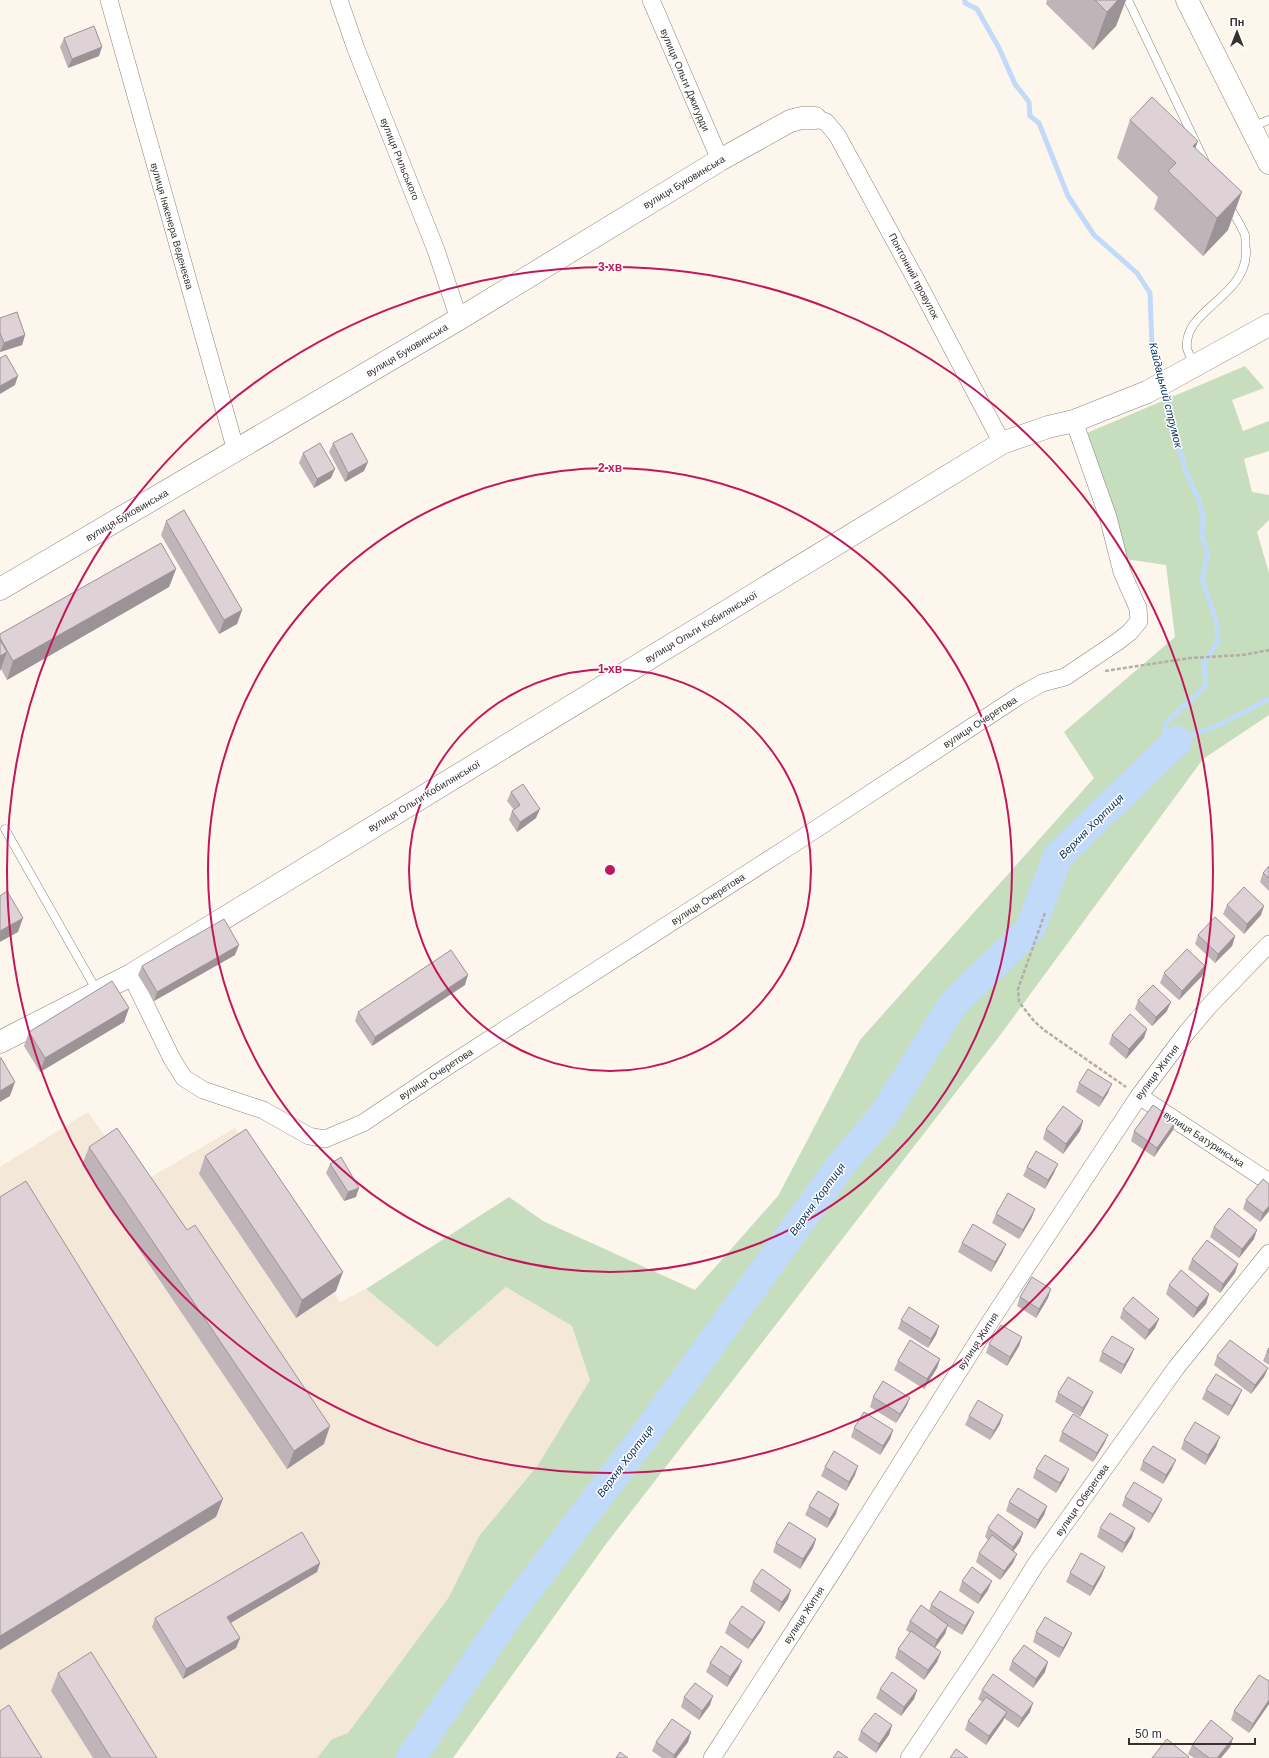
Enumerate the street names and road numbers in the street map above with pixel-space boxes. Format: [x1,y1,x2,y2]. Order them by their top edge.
street label: вулиця Ольги Джигурди [658,27,712,133]
street label: вулиця Рильського [378,116,422,202]
street label: вулиця Буковинська [641,153,727,211]
street label: вулиця Інженера Веденеєва [149,161,195,291]
street label: Понтонний провулок [887,231,942,321]
street label: вулиця Буковинська [364,321,450,379]
street label: вулиця Буковинська [84,487,171,543]
street label: вулиця Ольги Кобилянської [643,589,759,665]
street label: вулиця Очеретова [941,694,1019,750]
street label: вулиця Ольги Кобилянської [366,758,482,834]
street label: вулиця Очеретова [669,871,747,927]
street label: вулиця Житня [1133,1043,1181,1101]
street label: вулиця Очеретова [397,1046,475,1102]
street label: вулиця Батуринська [1162,1109,1247,1169]
street label: вулиця Житня [956,1311,1000,1371]
street label: вулиця Оберегова [1053,1462,1111,1538]
street label: вулиця Житня [782,1585,826,1645]

